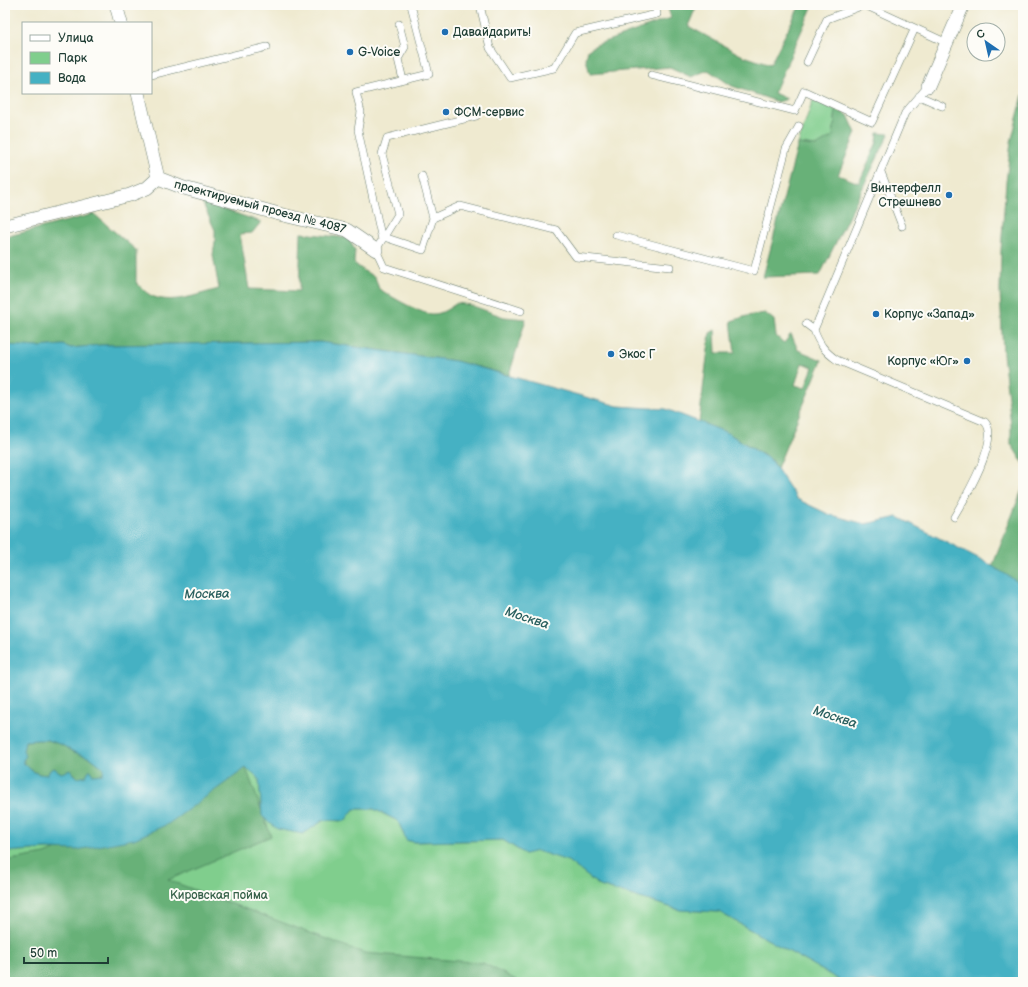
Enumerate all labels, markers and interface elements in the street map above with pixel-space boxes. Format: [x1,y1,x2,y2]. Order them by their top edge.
legend [22,22,152,94]
north arrow [966,22,1006,62]
place label: Давайдарить! [453,25,531,40]
text: С [974,26,988,42]
marker: Давайдарить! [440,27,450,37]
text: Улица [58,31,94,46]
place label: G-Voice [358,45,400,60]
marker: G-Voice [345,47,355,57]
text: Парк [58,51,88,66]
text: Вода [58,71,86,86]
place label: ФСМ-сервис [454,105,524,120]
marker: ФСМ-сервис [441,107,451,117]
street label: проектируемый проезд № 4087 [172,177,348,237]
place label: Винтерфелл Стрешнево [870,181,941,210]
marker: Винтерфелл Стрешнево [944,190,954,200]
place label: Корпус «Запад» [884,307,975,322]
marker: Корпус «Запад» [871,309,881,319]
place label: Экос Г [619,347,656,362]
marker: Экос Г [606,349,616,359]
place label: Корпус «Юг» [887,354,959,369]
marker: Корпус «Юг» [962,356,972,366]
water label: Москва [184,586,230,602]
water label: Москва [503,603,551,633]
water label: Москва [811,702,859,732]
park label: Кировская пойма [170,888,268,903]
scale bar [24,939,108,965]
text: 50 m [30,946,57,961]

